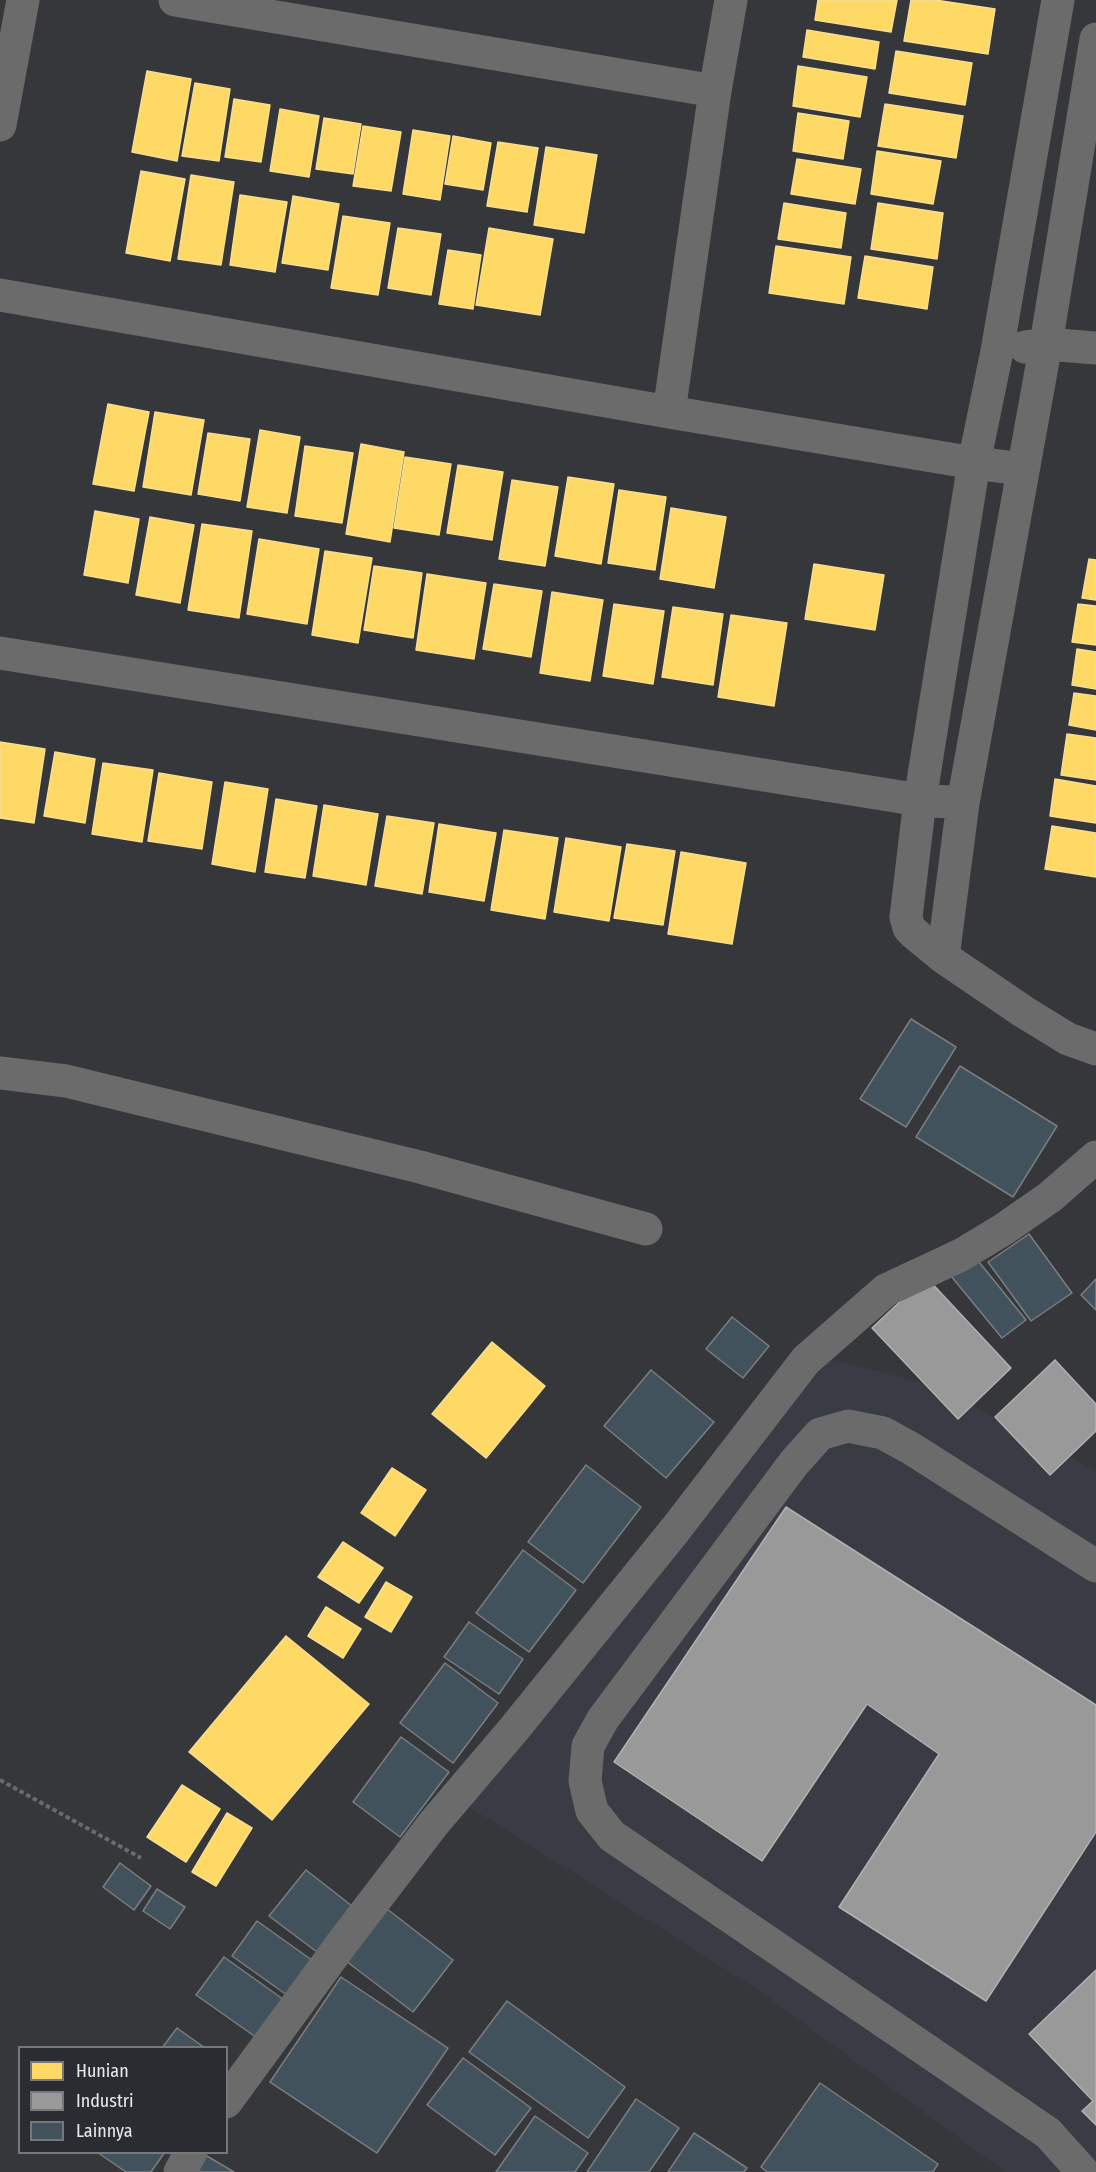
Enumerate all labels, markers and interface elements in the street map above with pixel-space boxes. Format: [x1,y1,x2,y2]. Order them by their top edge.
legend [18,2046,228,2154]
text: Hunian [76,2060,129,2082]
text: Industri [76,2090,134,2112]
text: Lainnya [76,2120,133,2142]

